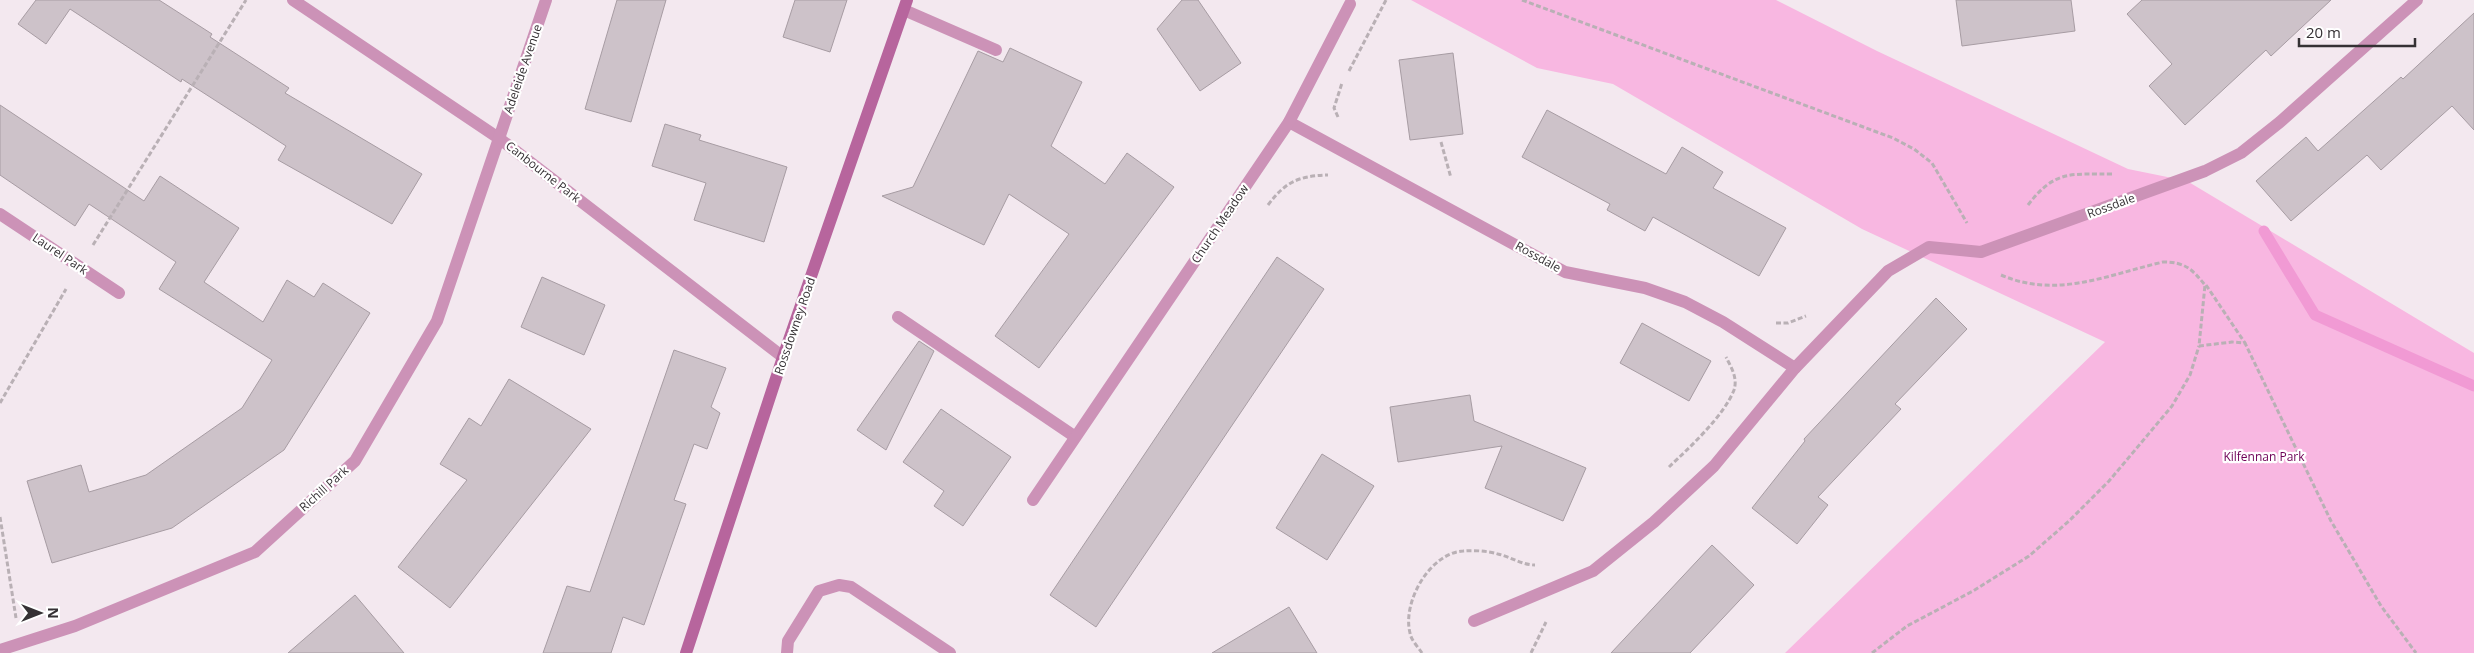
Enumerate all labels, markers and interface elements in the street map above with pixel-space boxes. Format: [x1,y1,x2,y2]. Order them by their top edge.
scale bar [2299,15,2415,47]
street label: Adeleide Avenue [499,22,546,116]
text: 20 m [2306,22,2341,42]
street label: Canbourne Park [502,137,585,207]
street label: Church Meadow [1187,180,1253,266]
street label: Rossdale [2085,189,2137,222]
street label: Laurel Park [29,229,92,279]
street label: Rossdale [1512,237,1564,276]
street label: Rossdowney Road [770,275,819,377]
park label: Kilfennan Park [2223,448,2305,465]
street label: Richill Park [295,461,352,515]
north arrow [15,588,65,638]
text: N [44,607,63,619]

